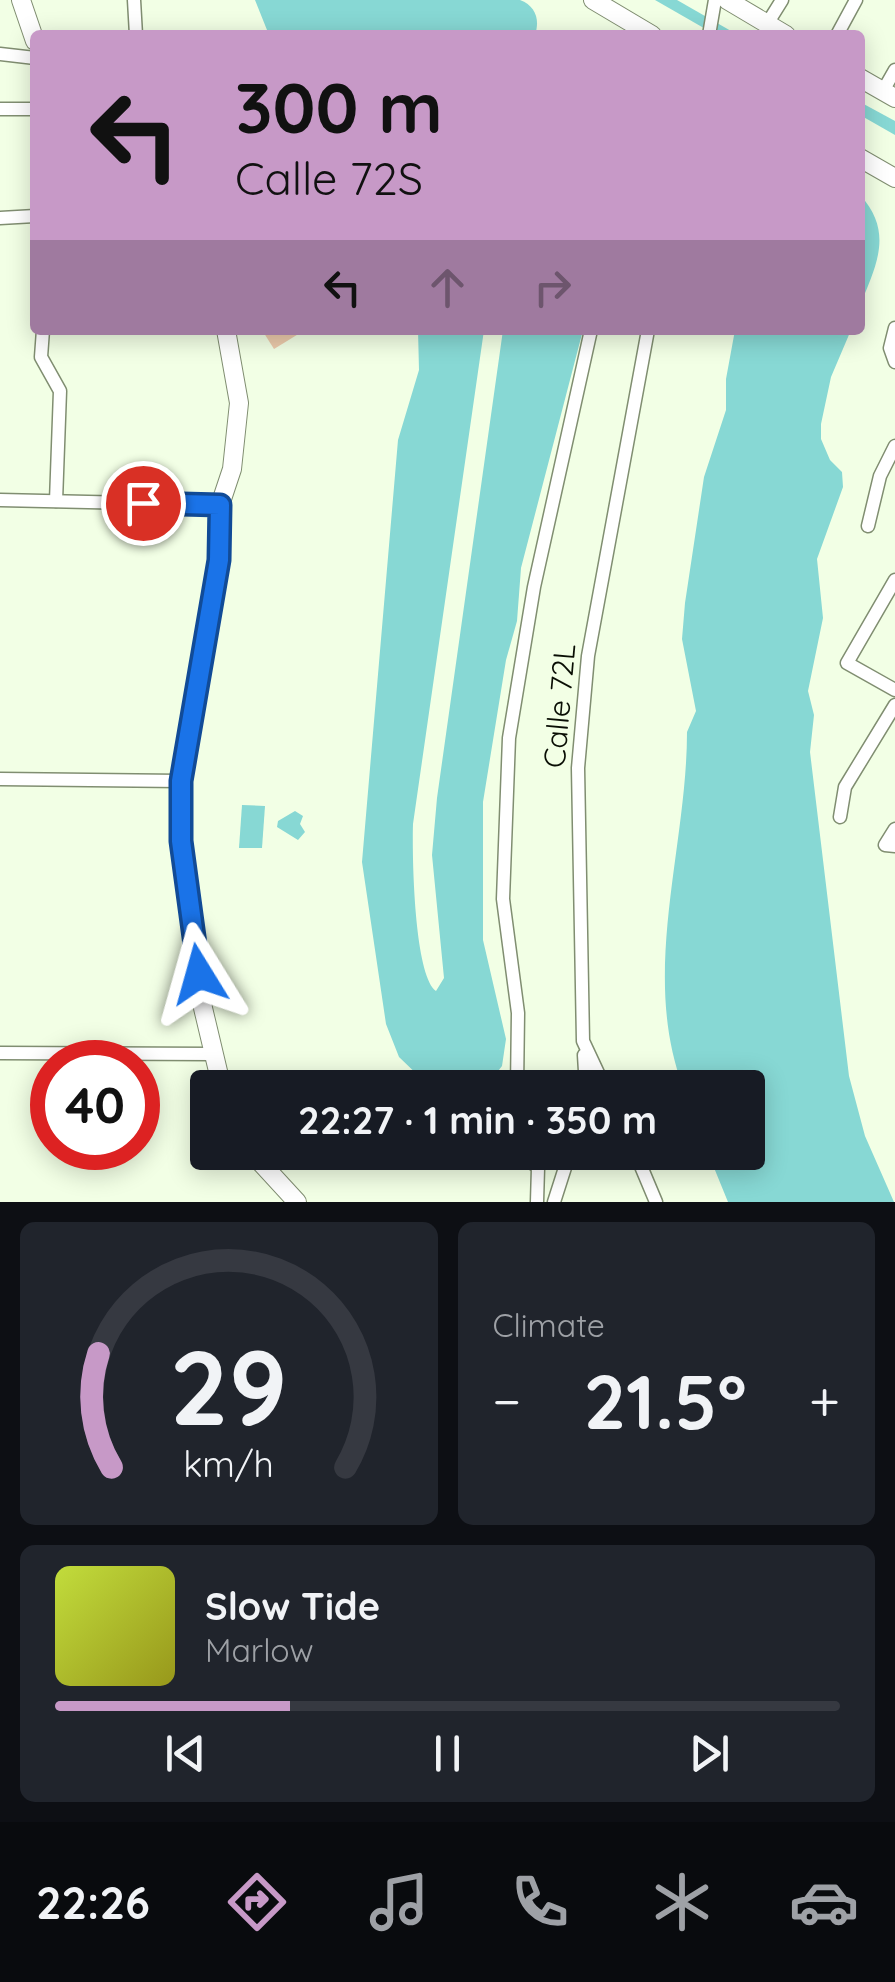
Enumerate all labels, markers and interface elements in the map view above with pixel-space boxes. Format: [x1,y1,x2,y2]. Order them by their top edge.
text: 300 m [235,63,443,151]
icon: left [70,70,200,200]
text: Calle 72S [235,150,423,206]
icon: left [315,260,370,315]
icon: ahead [420,260,475,315]
icon: right [525,260,580,315]
pin [101,461,186,546]
icon: arrive [116,476,171,531]
street label: Calle 72L [535,642,583,770]
position arrow [147,922,251,1026]
speed limit sign: 40 [30,1040,160,1170]
text: 22:27 · 1 min · 350 m [298,1096,657,1144]
text: Climate [493,1305,605,1345]
text: 29 [170,1321,288,1451]
text: 21.5° [583,1354,747,1448]
text: − [493,1366,521,1435]
text: + [809,1366,840,1435]
text: km/h [183,1441,274,1486]
text: Slow Tide [205,1582,380,1630]
text: Marlow [205,1630,314,1670]
icon: previous [158,1726,213,1781]
icon: pause [420,1726,475,1781]
icon: next [682,1726,737,1781]
icon: directions [222,1867,292,1937]
icon: music [364,1867,434,1937]
icon: phone [505,1867,575,1937]
icon: climate [647,1867,717,1937]
icon: car [789,1867,859,1937]
text: 22:26 [36,1874,150,1930]

